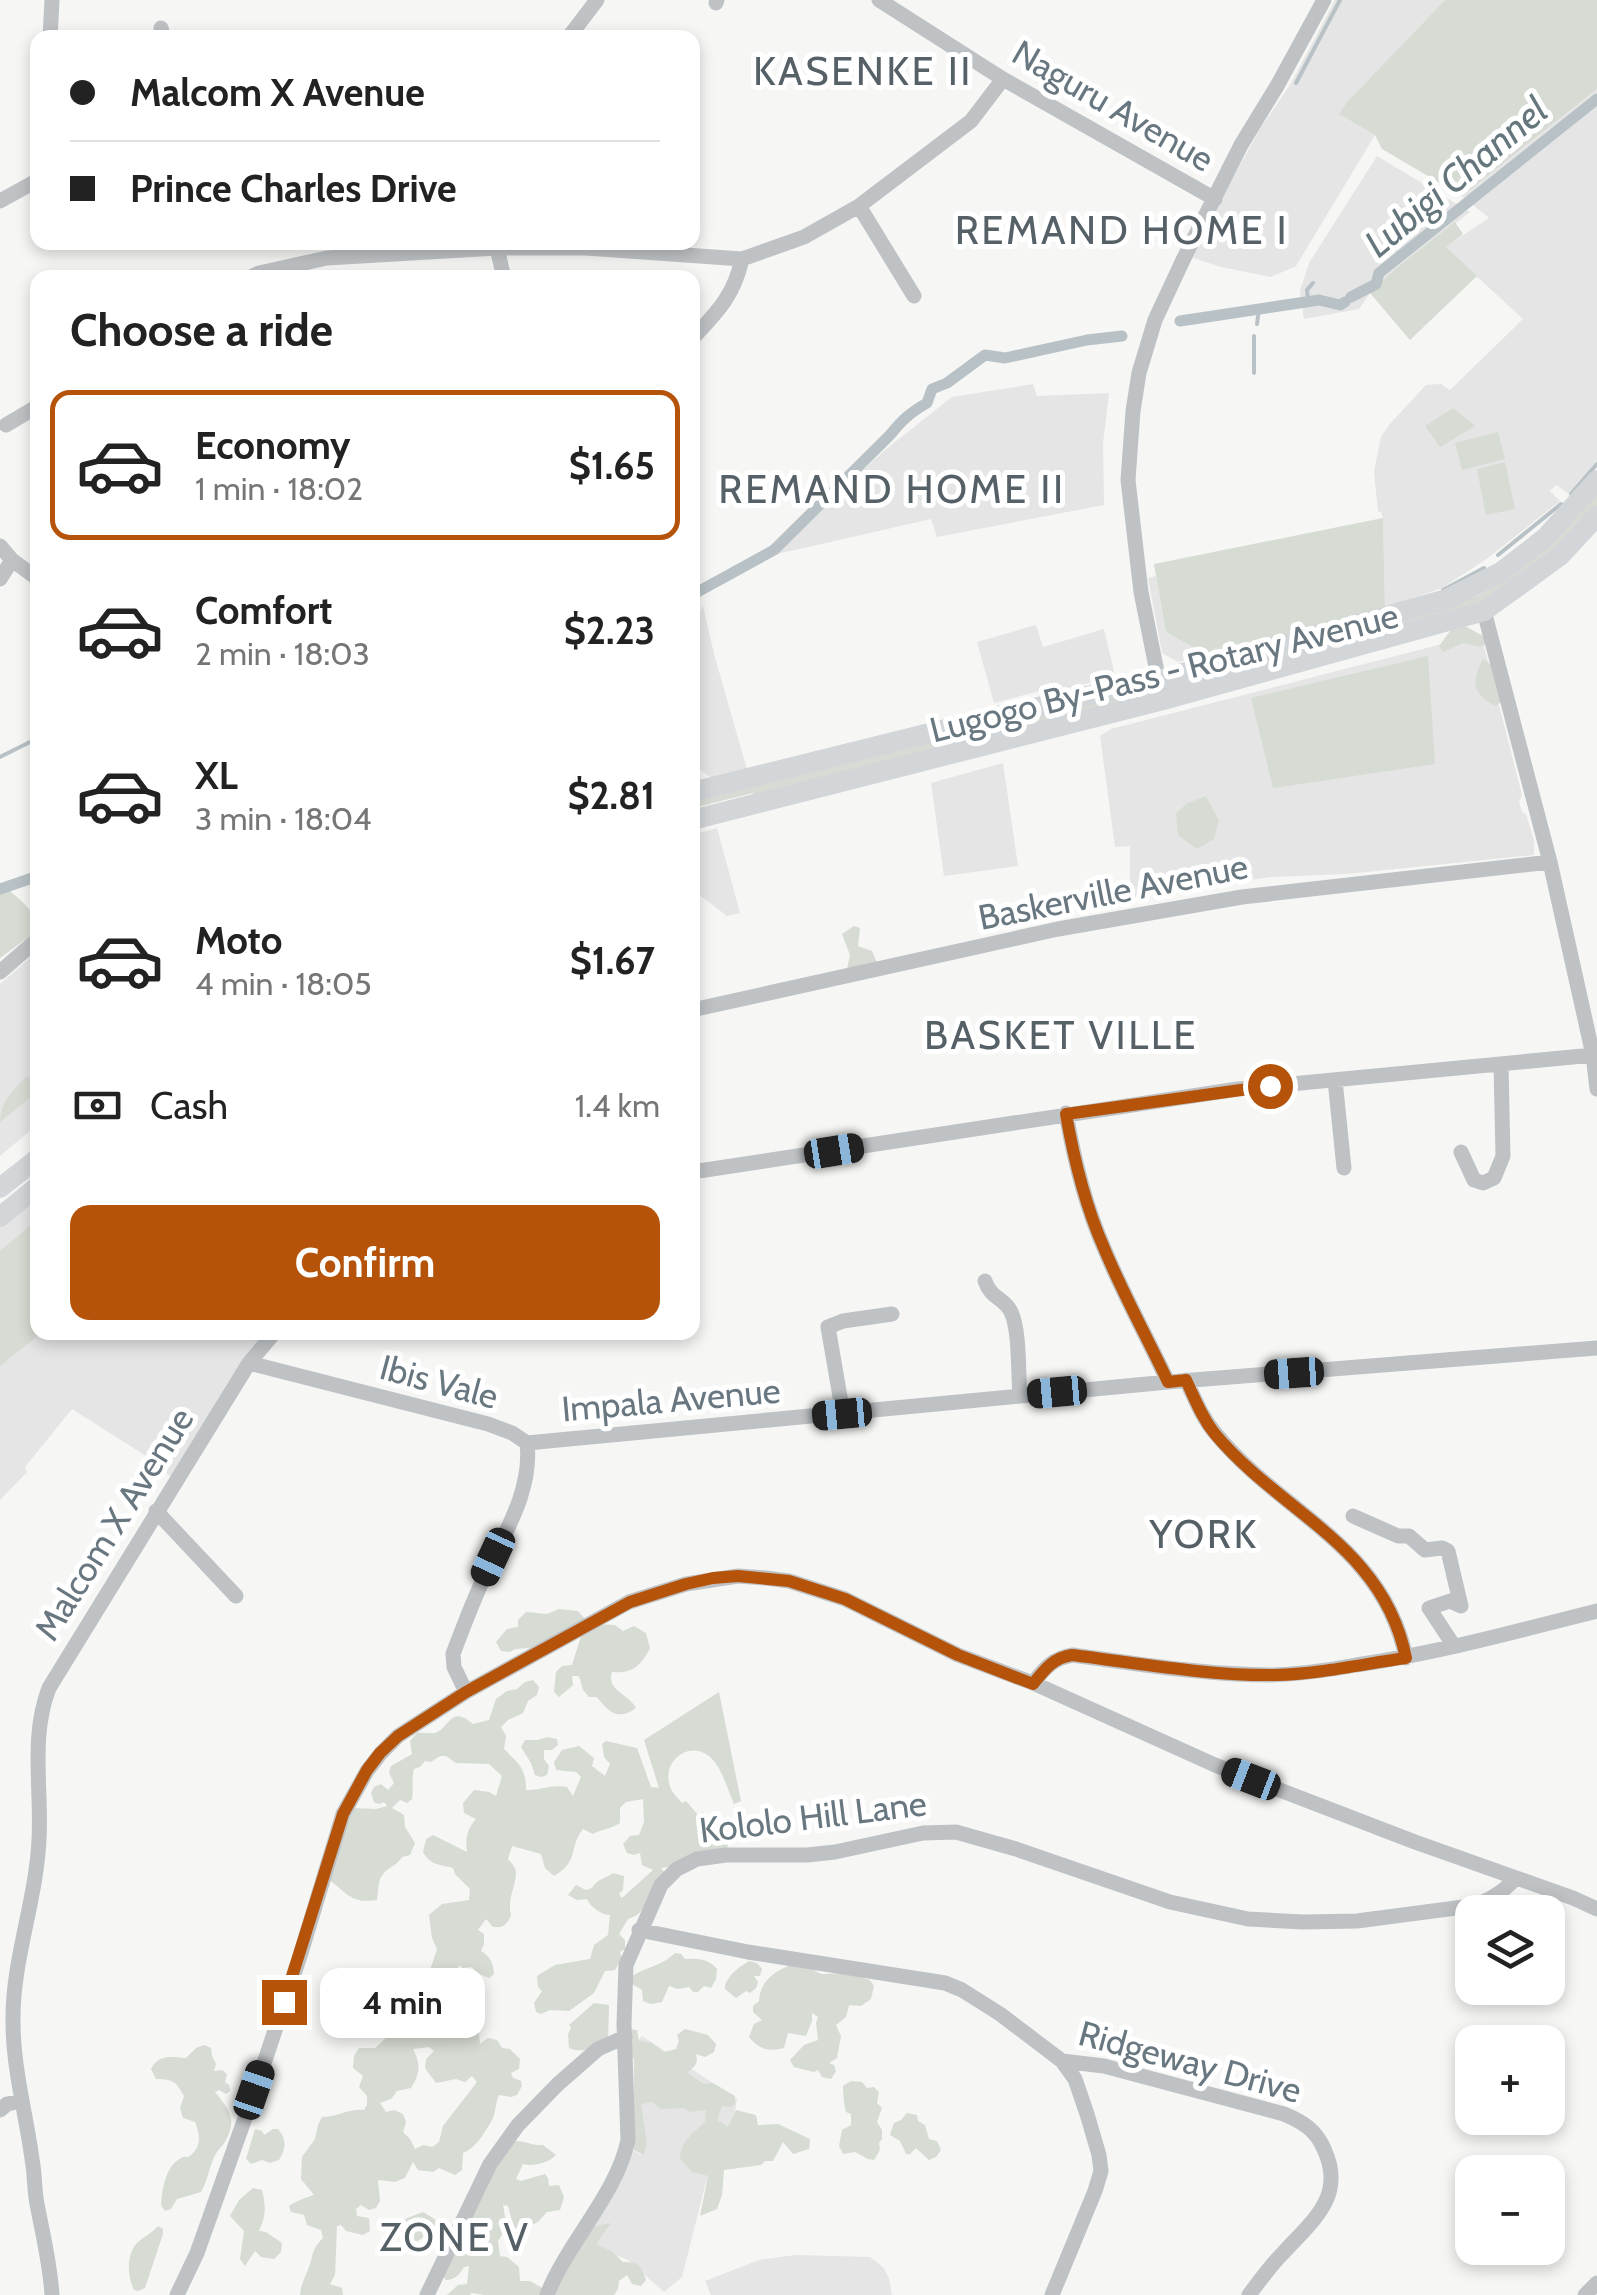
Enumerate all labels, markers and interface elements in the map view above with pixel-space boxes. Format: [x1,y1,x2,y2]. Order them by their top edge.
street label: Naguru Avenue [1005,31,1221,180]
district label: KASENKE II [753,46,973,95]
text: Malcom X Avenue [130,69,425,116]
water label: Lubigi Channel [1355,86,1557,267]
text: Prince Charles Drive [130,165,457,212]
district label: REMAND HOME I [955,205,1289,254]
text: Choose a ride [70,303,333,357]
icon: car [75,420,165,510]
text: Economy [195,422,350,469]
text: $1.65 [569,442,655,489]
district label: REMAND HOME II [718,464,1066,513]
text: 1 min · 18:02 [195,469,363,508]
icon: car [75,585,165,675]
text: Comfort [195,587,332,634]
street label: Lugogo By-Pass - Rotary Avenue [925,593,1402,752]
text: $2.23 [564,607,655,654]
text: 2 min · 18:03 [195,634,370,673]
icon: car [75,750,165,840]
text: XL [195,752,238,799]
text: $2.81 [567,772,655,819]
text: 3 min · 18:04 [195,799,372,838]
street label: Baskerville Avenue [974,844,1251,939]
icon: car [75,915,165,1005]
text: Moto [195,917,282,964]
text: $1.67 [570,937,655,984]
text: 4 min · 18:05 [195,964,372,1003]
district label: BASKET VILLE [924,1010,1198,1059]
route start [1248,1064,1293,1109]
icon: cash [70,1078,125,1133]
text: Cash [150,1082,228,1129]
text: 1.4 km [575,1086,660,1125]
car [802,1131,866,1171]
button: Confirm [70,1205,660,1320]
street label: Ibis Vale [375,1345,503,1418]
car [1263,1356,1325,1390]
street label: Impala Avenue [560,1369,782,1430]
car [1026,1374,1088,1410]
car [811,1396,873,1432]
street label: Malcom X Avenue [25,1399,202,1648]
district label: YORK [1148,1509,1259,1558]
car [467,1523,519,1591]
car [1218,1754,1284,1804]
street label: Kololo Hill Lane [697,1781,929,1852]
map controls [1455,1895,1565,2265]
button: layers [1455,1895,1565,2005]
callout: 4 min [319,1967,484,2037]
route end [262,1980,307,2025]
text: 4 min [362,1983,443,2022]
street label: Ridgeway Drive [1074,2011,1306,2112]
button: + [1455,2025,1565,2135]
car [230,2057,278,2123]
button: − [1455,2155,1565,2265]
district label: ZONE V [380,2212,530,2261]

